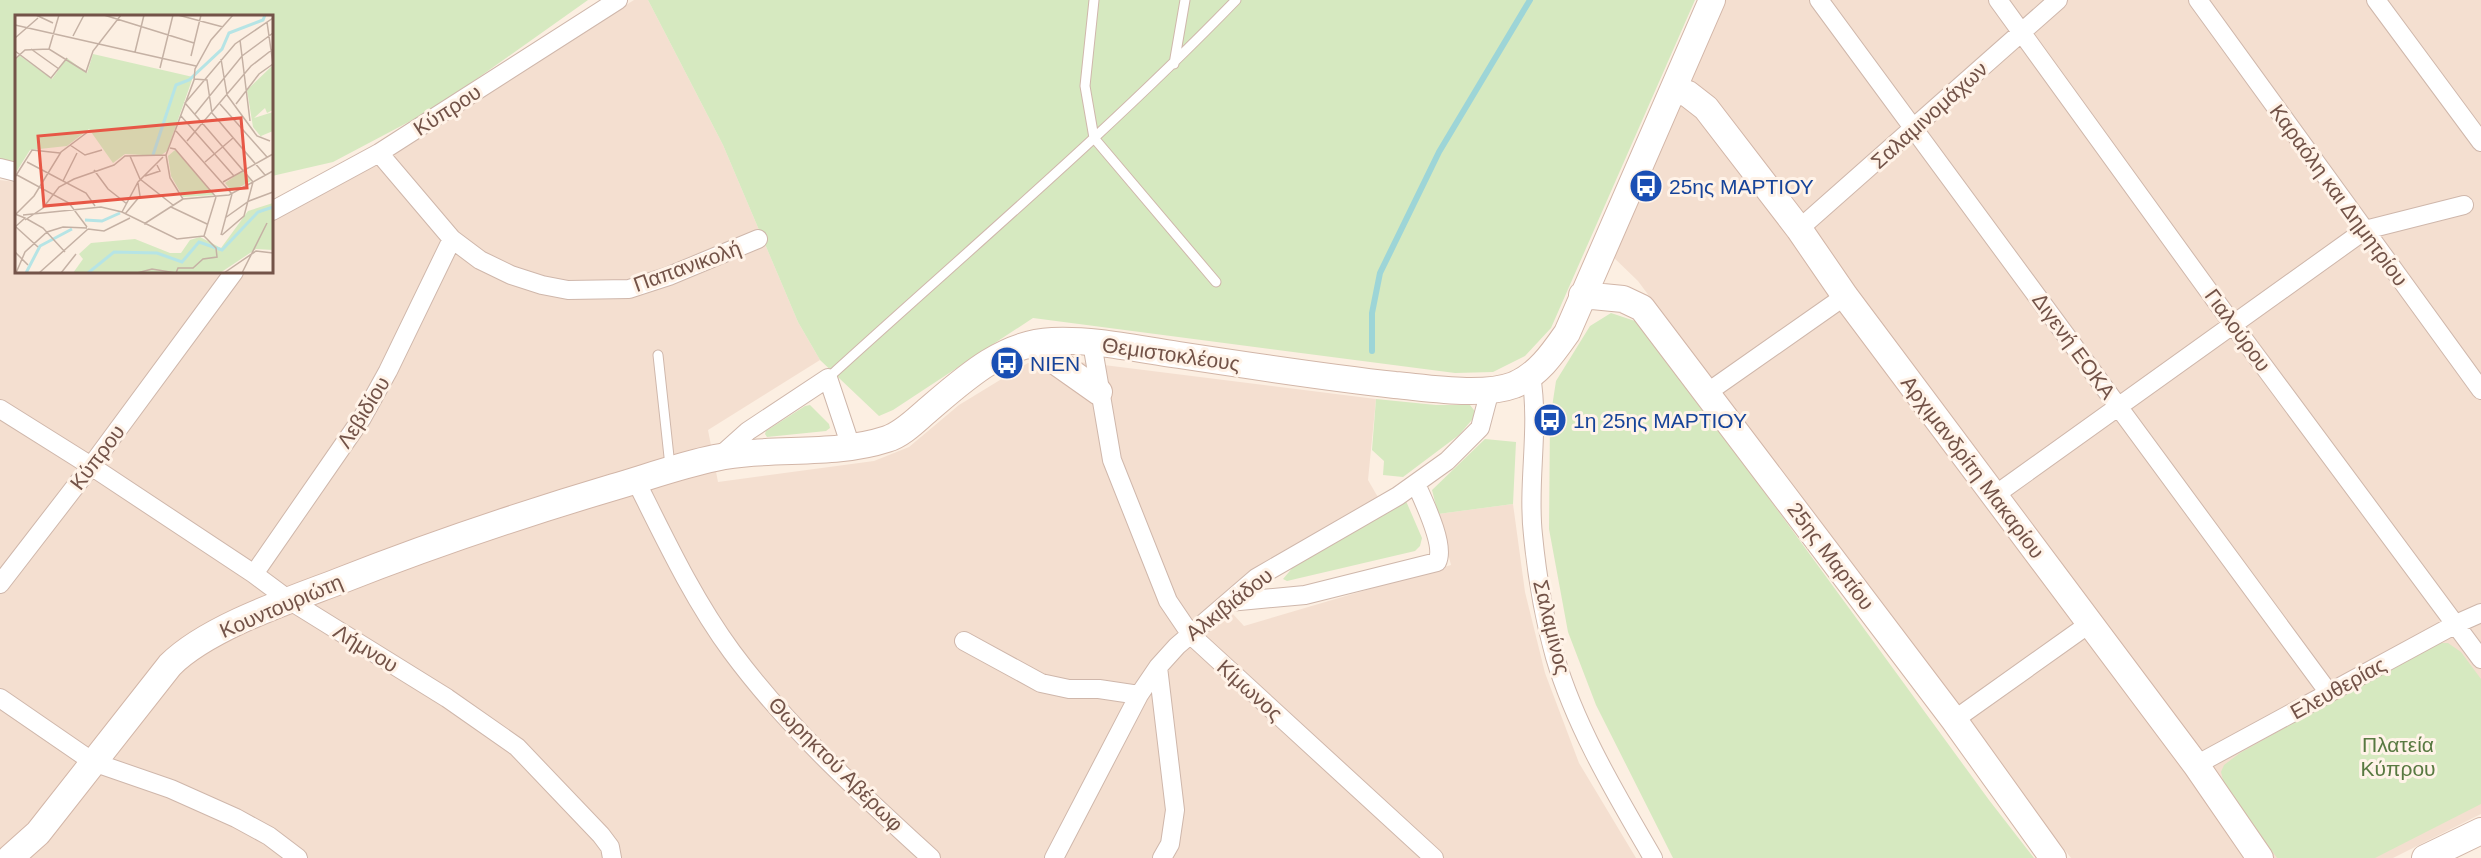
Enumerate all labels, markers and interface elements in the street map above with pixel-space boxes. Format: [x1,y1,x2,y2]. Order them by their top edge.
inset map [15,15,273,273]
street label: Σαλαμινομάχων [1866,57,1992,173]
street label: Κύπρου [409,80,485,140]
street label: Καραόλη και Δημητρίου [2265,100,2413,290]
bus stop icon: 25ης ΜΑΡΤΙΟΥ [1628,168,1664,204]
place label: 25ης ΜΑΡΤΙΟΥ [1669,175,1814,198]
street label: Παπανικολή [630,236,744,296]
street label: Γιαλούρου [2201,284,2275,376]
street label: Διγενή ΕΟΚΑ [2028,289,2120,403]
street label: Θεμιστοκλέους [1101,333,1241,375]
bus stop icon: ΝΙΕΝ [989,345,1025,381]
place label: ΝΙΕΝ [1030,352,1080,375]
street label: Αρχιμανδρίτη Μακαρίου [1897,371,2049,563]
street label: Λεβιδίου [332,372,394,452]
bus stop icon: 1η 25ης ΜΑΡΤΙΟΥ [1532,402,1568,438]
place label: 1η 25ης ΜΑΡΤΙΟΥ [1573,409,1747,432]
street label: Κύπρου [65,420,129,494]
street label: 25ης Μαρτίου [1783,498,1879,614]
street label: Αλκιβιάδου [1181,563,1277,645]
street label: Κουντουριώτη [216,570,346,642]
street label: Σαλαμίνος [1529,577,1575,677]
street label: Λήμνου [330,619,402,677]
street label: Ελευθερίας [2286,652,2390,724]
street label: Κίμωνος [1213,655,1287,725]
street label: Θωρηκτού Αβέρωφ [764,692,908,836]
park label: Πλατεία Κύπρου [2360,733,2436,780]

